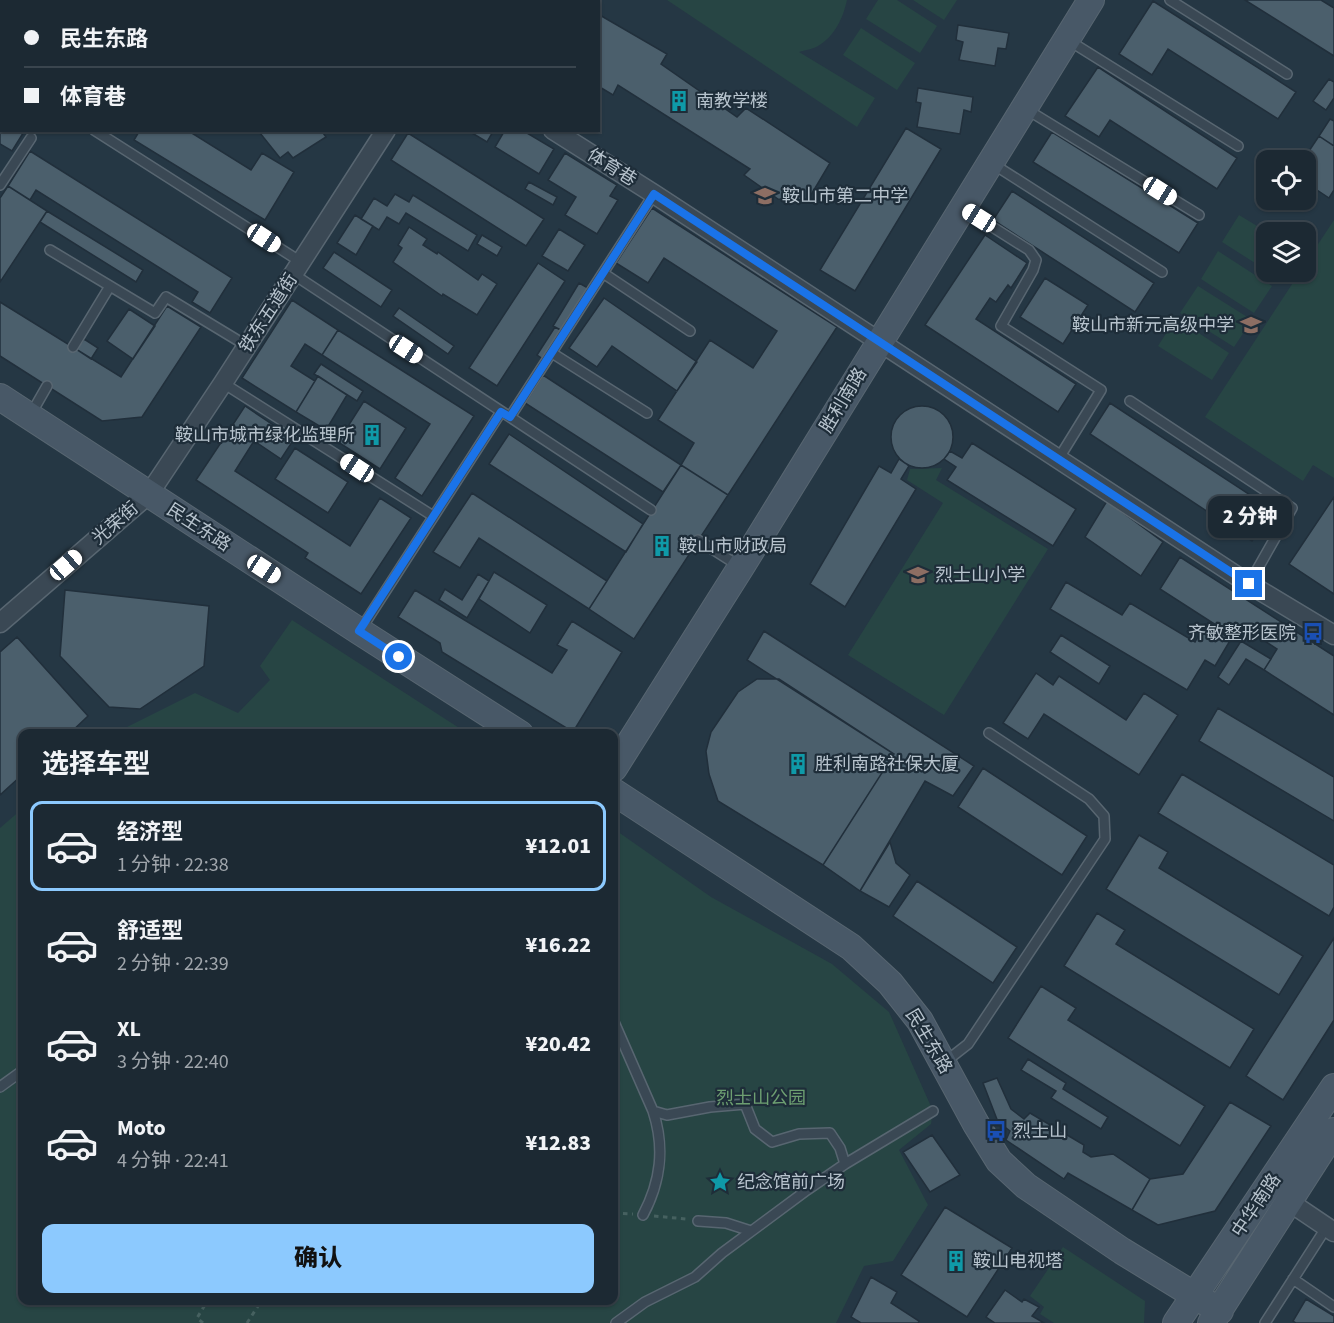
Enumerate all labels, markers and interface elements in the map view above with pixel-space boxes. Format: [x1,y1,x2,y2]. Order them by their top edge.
text: 民生东路 [60,23,148,55]
text: 体育巷 [60,81,126,113]
building icon: 南教学楼 [667,89,691,113]
place label: 南教学楼 [696,89,768,114]
street label: 体育巷 [582,143,641,192]
map controls [1256,150,1316,282]
button: locate [1256,150,1316,210]
car [1140,174,1180,208]
school or university icon: 鞍山市第二中学 [753,184,777,208]
place label: 鞍山市第二中学 [782,184,908,209]
car [959,201,999,235]
car [244,221,284,255]
button: layers [1256,222,1316,282]
street label: 铁东五道街 [233,269,303,358]
place label: 鞍山市新元高级中学 [1072,313,1234,338]
school or university icon: 鞍山市新元高级中学 [1239,313,1263,337]
car [386,332,426,366]
street label: 胜利南路 [814,363,873,438]
place label: 鞍山市城市绿化监理所 [175,423,355,448]
building icon: 鞍山市城市绿化监理所 [360,423,384,447]
car [337,451,377,485]
street label: 光荣街 [87,496,144,551]
street label: 民生东路 [162,497,236,558]
callout: 2 分钟 [1207,497,1291,539]
text: 2 分钟 [1223,503,1277,531]
building icon: 鞍山市财政局 [650,534,674,558]
place label: 鞍山市财政局 [679,534,787,559]
car [47,546,85,584]
car [244,552,284,586]
school or university icon: 烈士山小学 [906,563,930,587]
place label: 烈士山小学 [935,563,1025,588]
route end [1235,570,1262,597]
place label: 齐敏整形医院 [1188,621,1296,646]
bus stop icon: 齐敏整形医院 [1301,621,1325,645]
route start [385,643,412,670]
text: 选择车型 [42,745,150,784]
building icon: 胜利南路社保大厦 [786,752,810,776]
place label: 胜利南路社保大厦 [815,752,959,777]
text: 经济型 [117,816,183,848]
icon: car [45,819,99,873]
text: ¥12.01 [525,830,591,862]
text: 1 分钟 · 22:38 [117,851,229,879]
text: 舒适型 [117,915,183,947]
icon: car [45,918,99,972]
text: ¥16.22 [525,929,591,961]
text: 2 分钟 · 22:39 [117,950,229,978]
street label: 民生东路 [899,1004,958,1079]
text: XL [117,1013,141,1045]
icon: car [45,1017,99,1071]
text: ¥20.42 [525,1028,591,1060]
text: 3 分钟 · 22:40 [117,1048,229,1076]
park label: 烈士山公园 [716,1086,806,1111]
text: Moto [117,1112,166,1144]
icon: car [45,1116,99,1170]
bus stop icon: 烈士山 [984,1119,1008,1143]
place label: 烈士山 [1013,1119,1067,1144]
text: ¥12.83 [525,1127,591,1159]
text: 4 分钟 · 22:41 [117,1147,229,1175]
street label: 中华南路 [1226,1168,1287,1242]
place icon: 纪念馆前广场 [708,1170,732,1194]
place label: 纪念馆前广场 [737,1170,845,1195]
button: 确认 [42,1224,594,1293]
building icon: 鞍山电视塔 [944,1249,968,1273]
place label: 鞍山电视塔 [973,1249,1063,1274]

